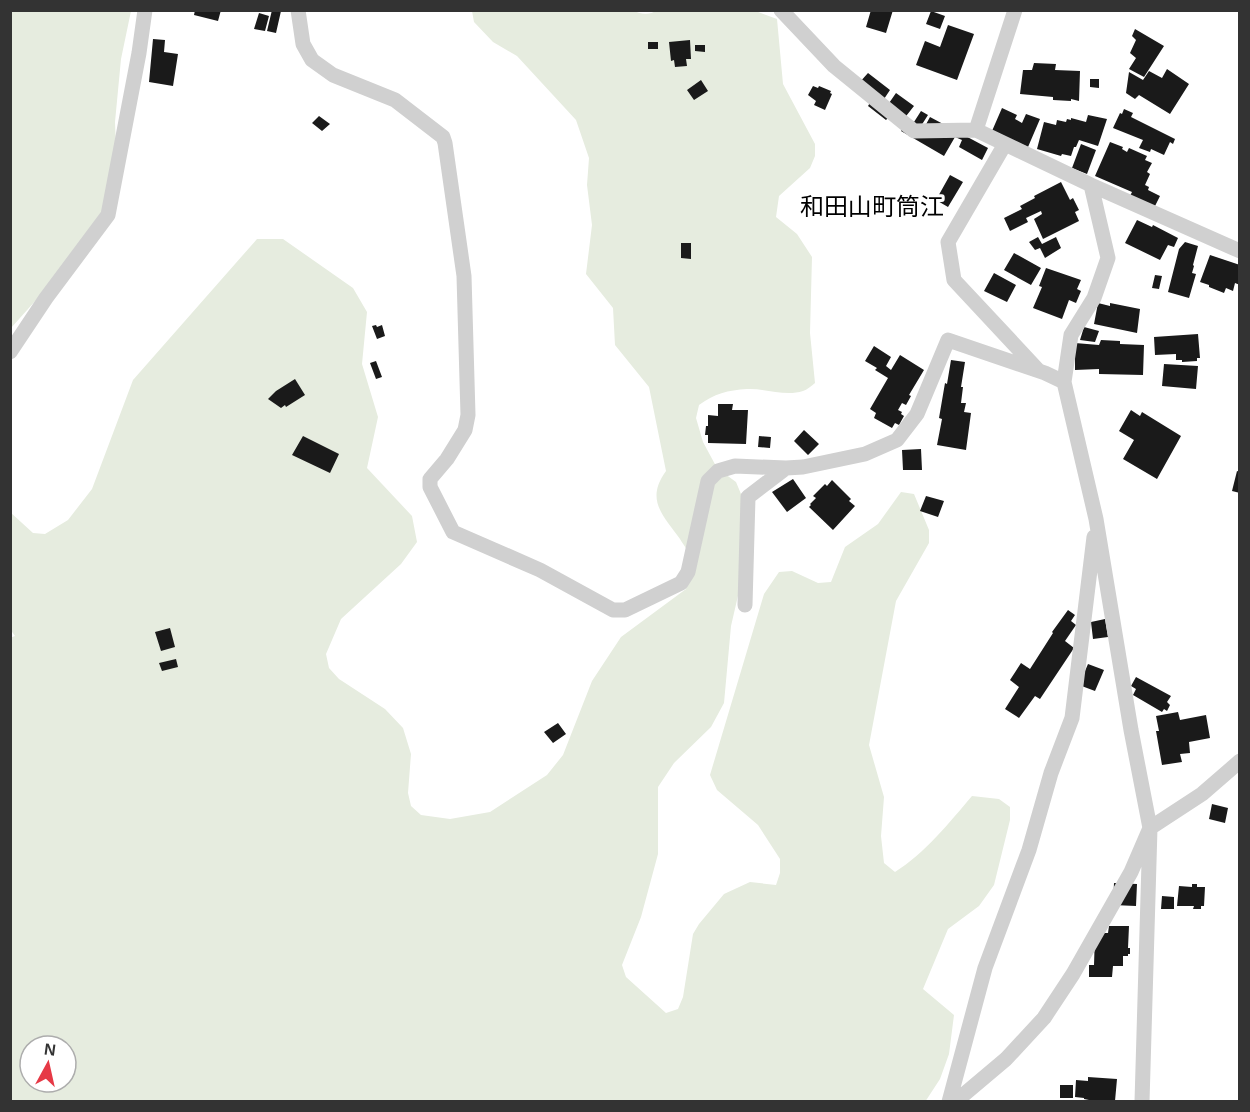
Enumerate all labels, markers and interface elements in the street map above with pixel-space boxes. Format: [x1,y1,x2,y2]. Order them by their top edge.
district label: 和田山町筒江 [800,193,944,220]
north arrow [18,1034,78,1094]
text: N [43,1040,57,1059]

